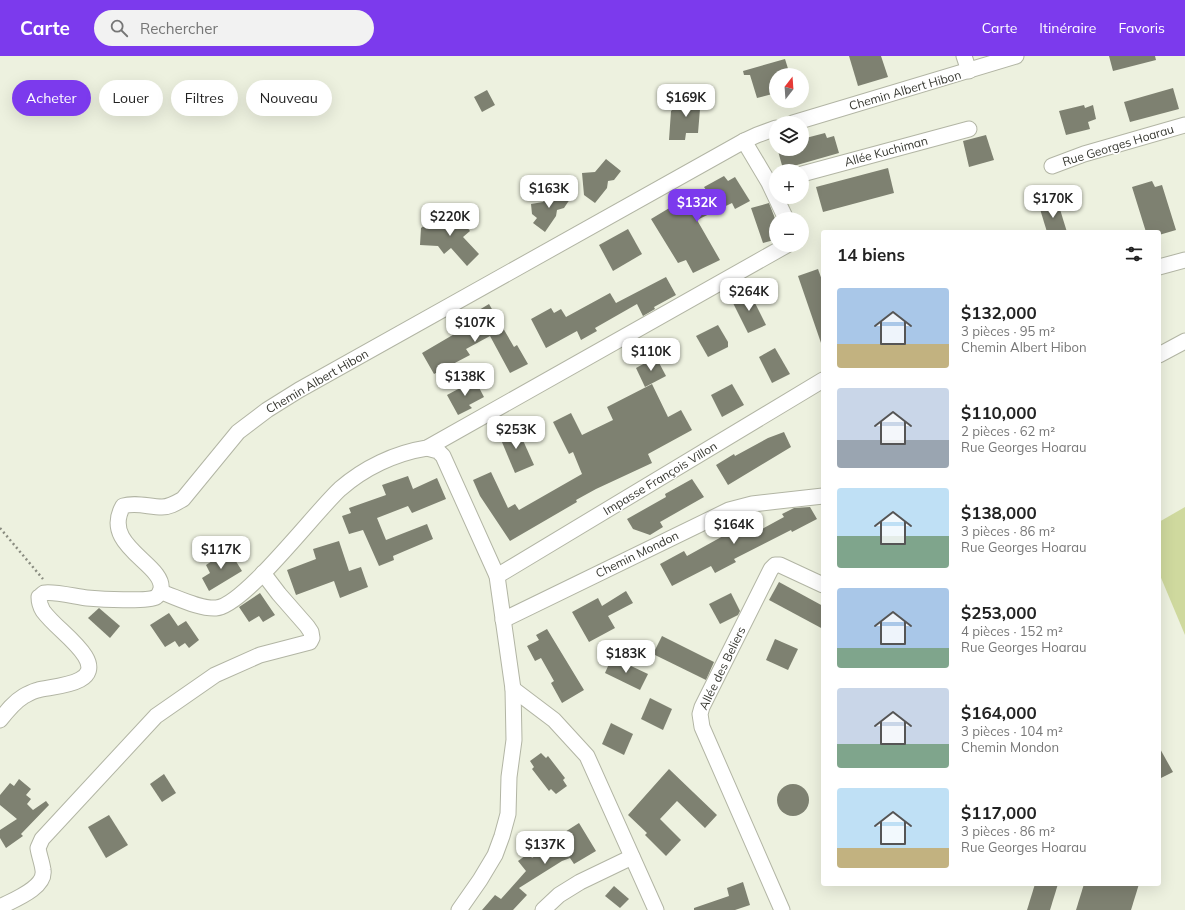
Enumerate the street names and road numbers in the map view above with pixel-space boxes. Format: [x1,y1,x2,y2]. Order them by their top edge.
street label: Chemin Albert Hibon [847,67,963,113]
street label: Rue Georges Hoarau [1060,121,1176,169]
street label: Allée Kuchiman [843,133,929,169]
street label: Chemin Albert Hibon [263,346,371,416]
street label: Impasse François Villon [600,438,720,518]
street label: Chemin Mondon [593,527,681,581]
street label: Allée des Beliers [695,624,749,712]

